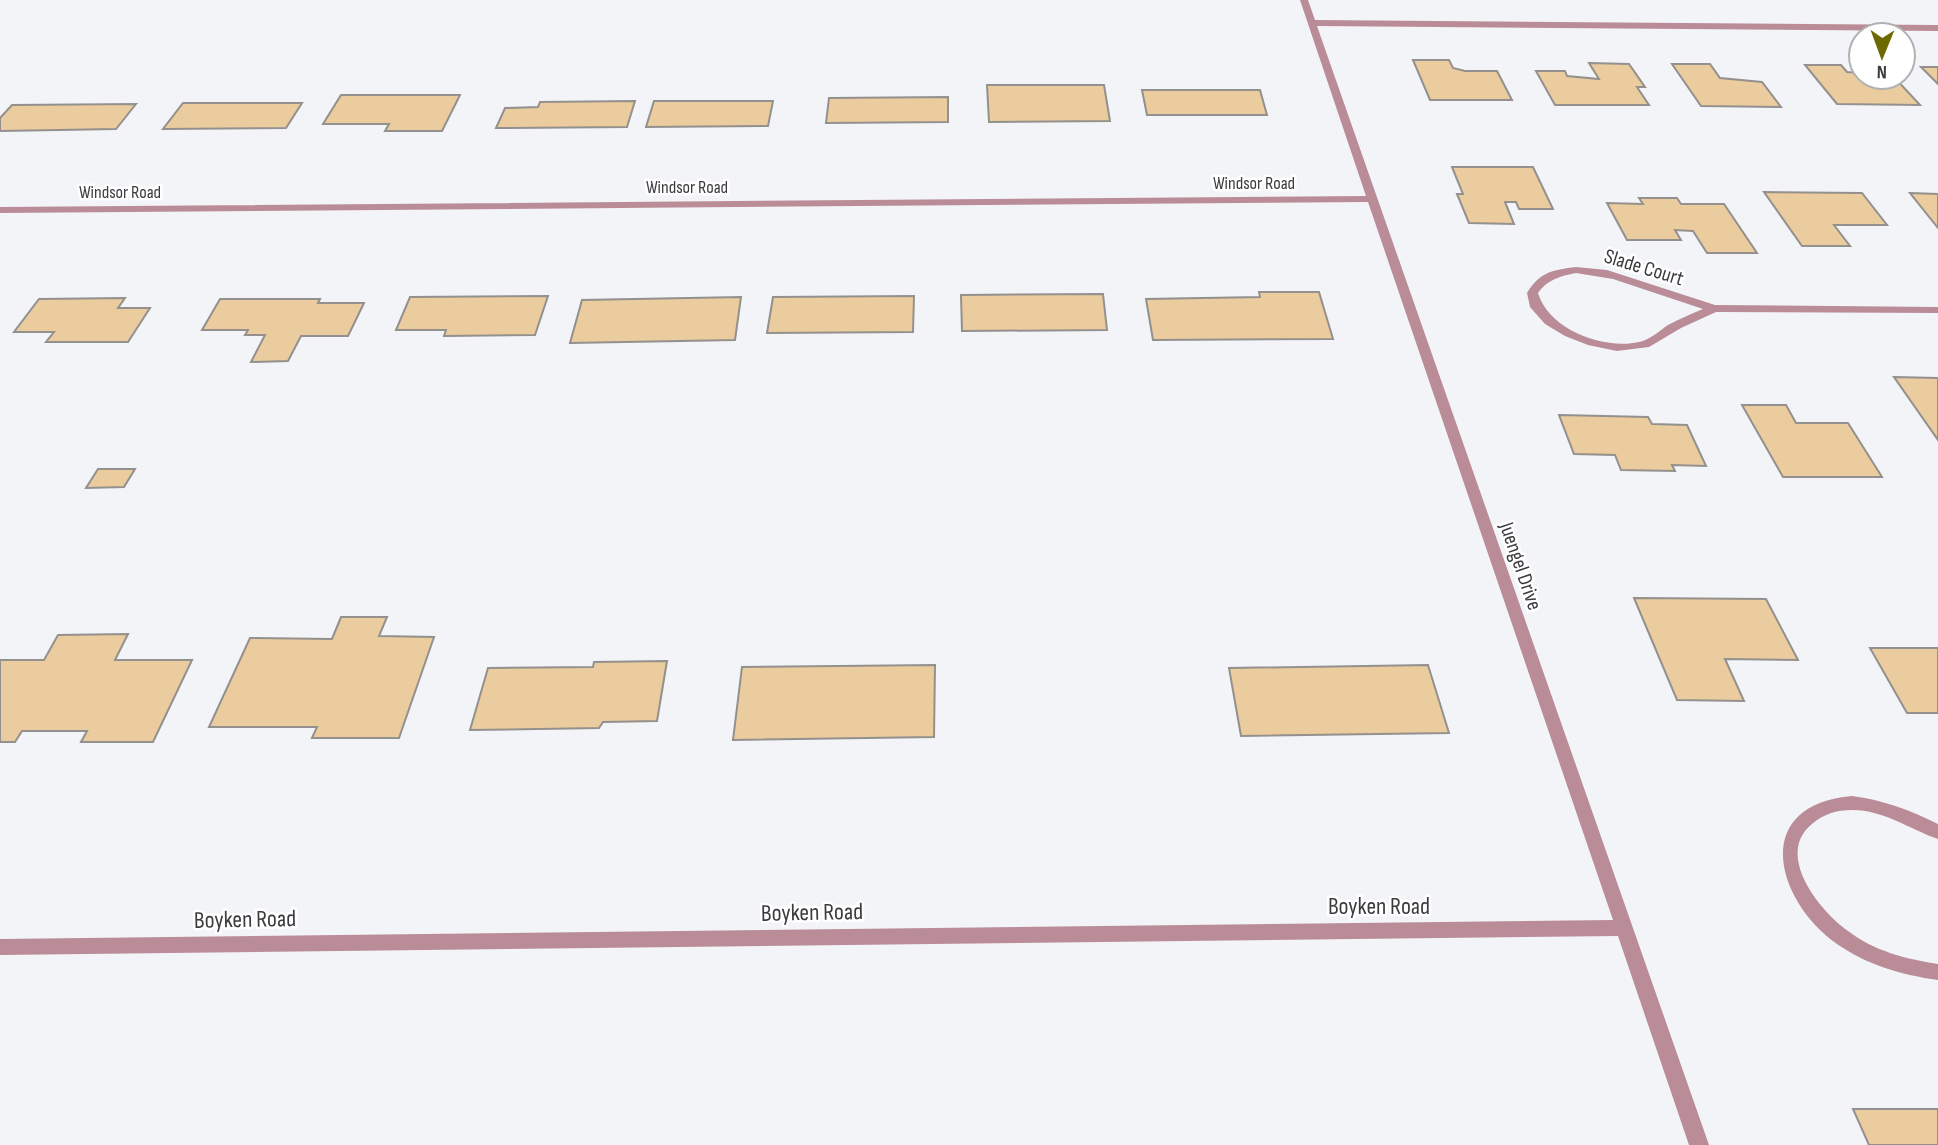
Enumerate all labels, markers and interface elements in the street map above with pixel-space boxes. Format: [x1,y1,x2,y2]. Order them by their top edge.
north arrow [1847,21,1917,91]
text: N [1876,60,1887,83]
street label: Windsor Road [1213,173,1295,194]
street label: Windsor Road [646,177,728,198]
street label: Windsor Road [79,182,161,203]
street label: Slade Court [1601,244,1687,291]
street label: Juengel Drive [1494,518,1547,613]
street label: Boyken Road [1328,892,1430,921]
street label: Boyken Road [761,897,863,928]
street label: Boyken Road [194,904,296,935]

